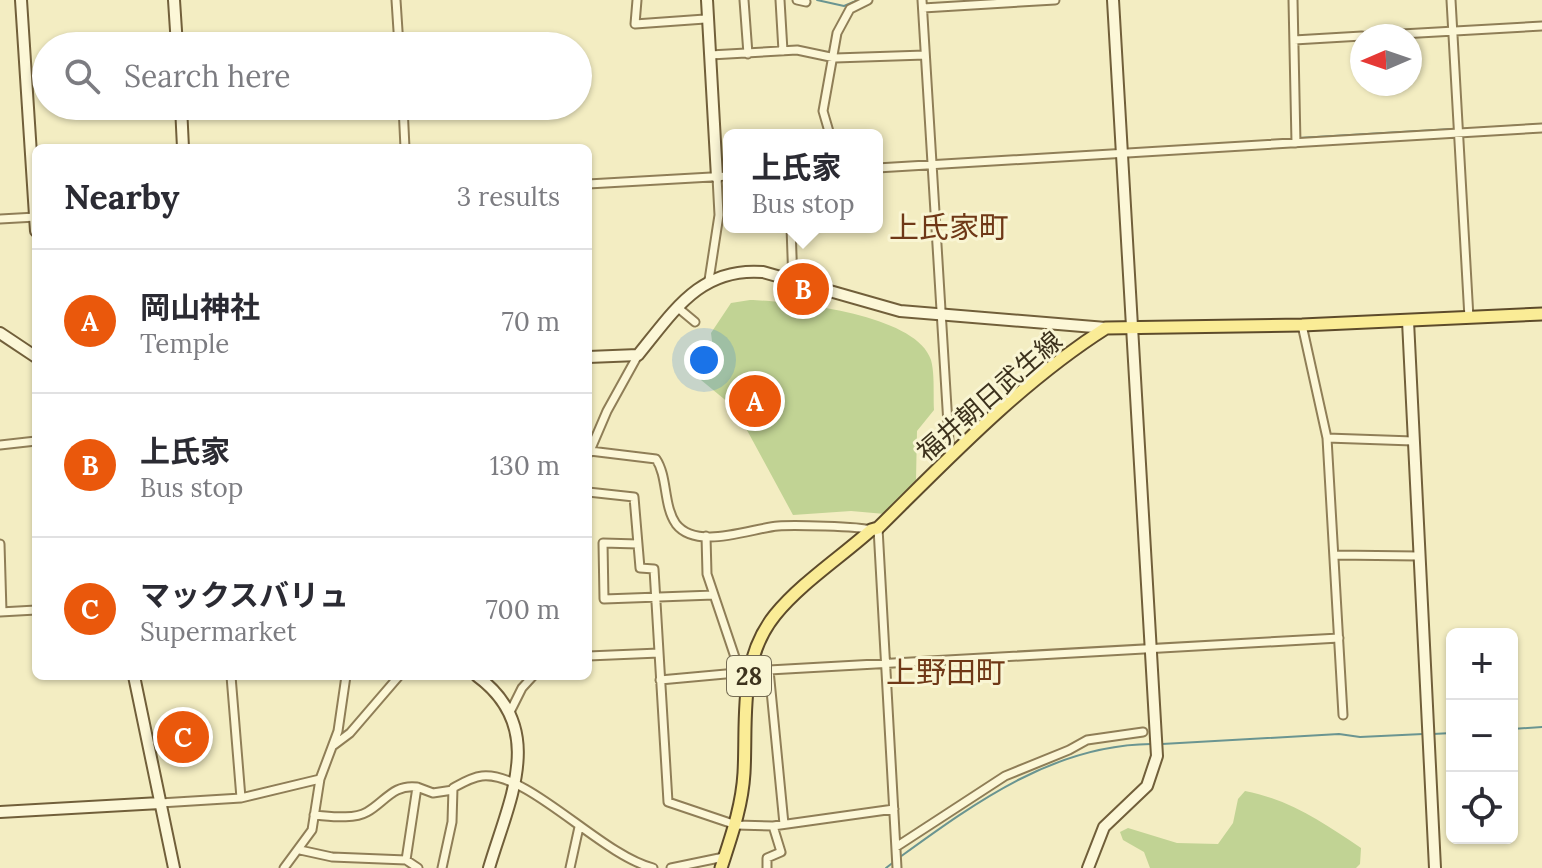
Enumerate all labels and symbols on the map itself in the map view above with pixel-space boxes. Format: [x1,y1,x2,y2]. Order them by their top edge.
north arrow [1350,24,1422,96]
district label: 上氏家町 [889,208,1009,246]
pin: B [777,259,829,319]
street label: 福井朝日武生線 [909,324,1069,468]
your location [684,340,724,380]
pin: A [729,371,781,431]
district label: 上野田町 [886,653,1006,691]
road number: 28 [727,656,771,696]
pin: C [157,707,209,767]

